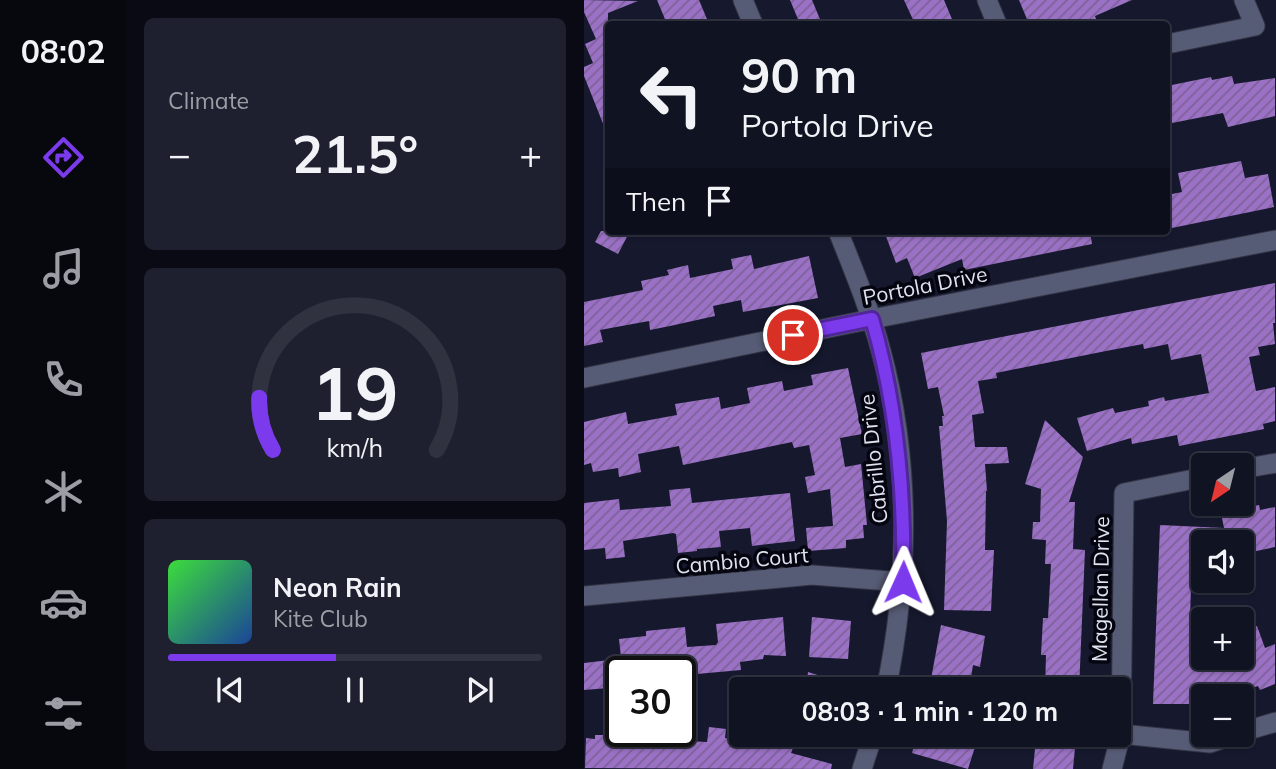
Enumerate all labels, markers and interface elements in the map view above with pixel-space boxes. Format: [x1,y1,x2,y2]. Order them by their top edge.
text: 08:02 [21,31,105,71]
text: 90 m [741,44,857,105]
icon: left [626,49,717,140]
text: Climate [168,86,249,115]
text: Portola Drive [741,105,934,145]
text: 21.5° [292,121,418,186]
text: − [168,130,191,178]
text: + [519,130,542,178]
icon: directions [39,133,88,182]
icon: arrive [700,182,738,220]
text: Then [626,185,686,218]
icon: music [39,244,88,293]
street label: Portola Drive [860,260,990,310]
pin [763,305,823,365]
icon: arrive [774,316,812,354]
text: 19 [311,348,399,439]
icon: phone [39,355,88,404]
street label: Cabrillo Drive [853,393,893,525]
text: km/h [327,432,383,463]
north arrow [1191,453,1254,516]
map controls [1191,453,1254,747]
icon: climate [39,467,88,516]
street label: Magellan Drive [1086,516,1114,662]
button: sound [1191,530,1254,593]
street label: Cambio Court [674,541,810,579]
position arrow [866,545,940,619]
text: Neon Rain [273,571,402,604]
icon: car [39,578,88,627]
text: Kite Club [273,604,368,633]
button: + [1191,607,1254,670]
speed limit sign: 30 [605,656,696,747]
icon: previous [211,671,249,709]
icon: pause [336,671,374,709]
icon: next [461,671,499,709]
button: − [1191,684,1254,747]
icon: filters [39,689,88,738]
text: 08:03 · 1 min · 120 m [802,695,1058,728]

